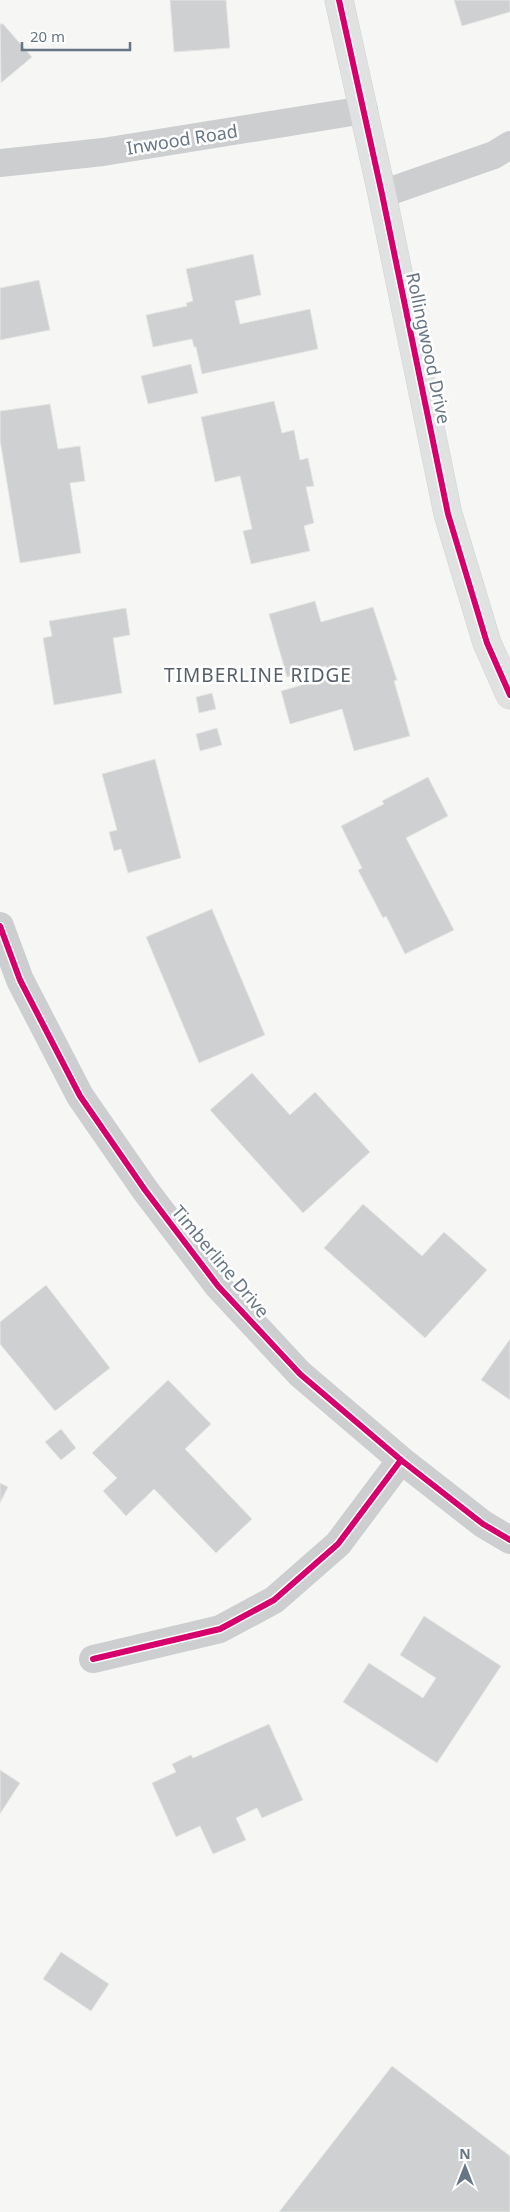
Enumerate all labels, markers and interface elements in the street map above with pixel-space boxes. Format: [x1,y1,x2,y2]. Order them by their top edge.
scale bar [22,20,130,52]
text: 20 m [30,26,65,46]
street label: Inwood Road [125,118,239,160]
street label: Rollingwood Drive [401,270,457,426]
district label: TIMBERLINE RIDGE [164,662,352,688]
street label: Timberline Drive [167,1200,275,1322]
north arrow [440,2142,490,2192]
text: N [459,2144,471,2163]

